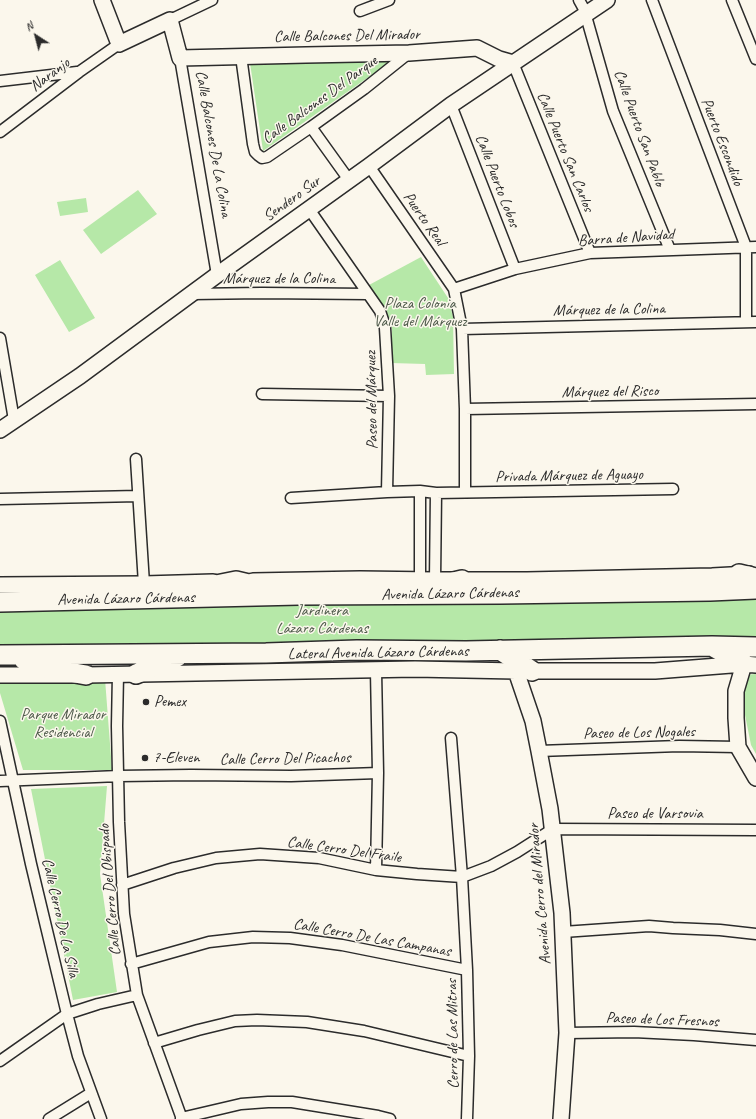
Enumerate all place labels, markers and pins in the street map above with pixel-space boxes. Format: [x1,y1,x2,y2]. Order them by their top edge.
place label: Pemex [154,692,186,712]
marker: Pemex [141,697,151,707]
place label: 7-Eleven [153,748,199,768]
marker: 7-Eleven [140,753,150,763]

